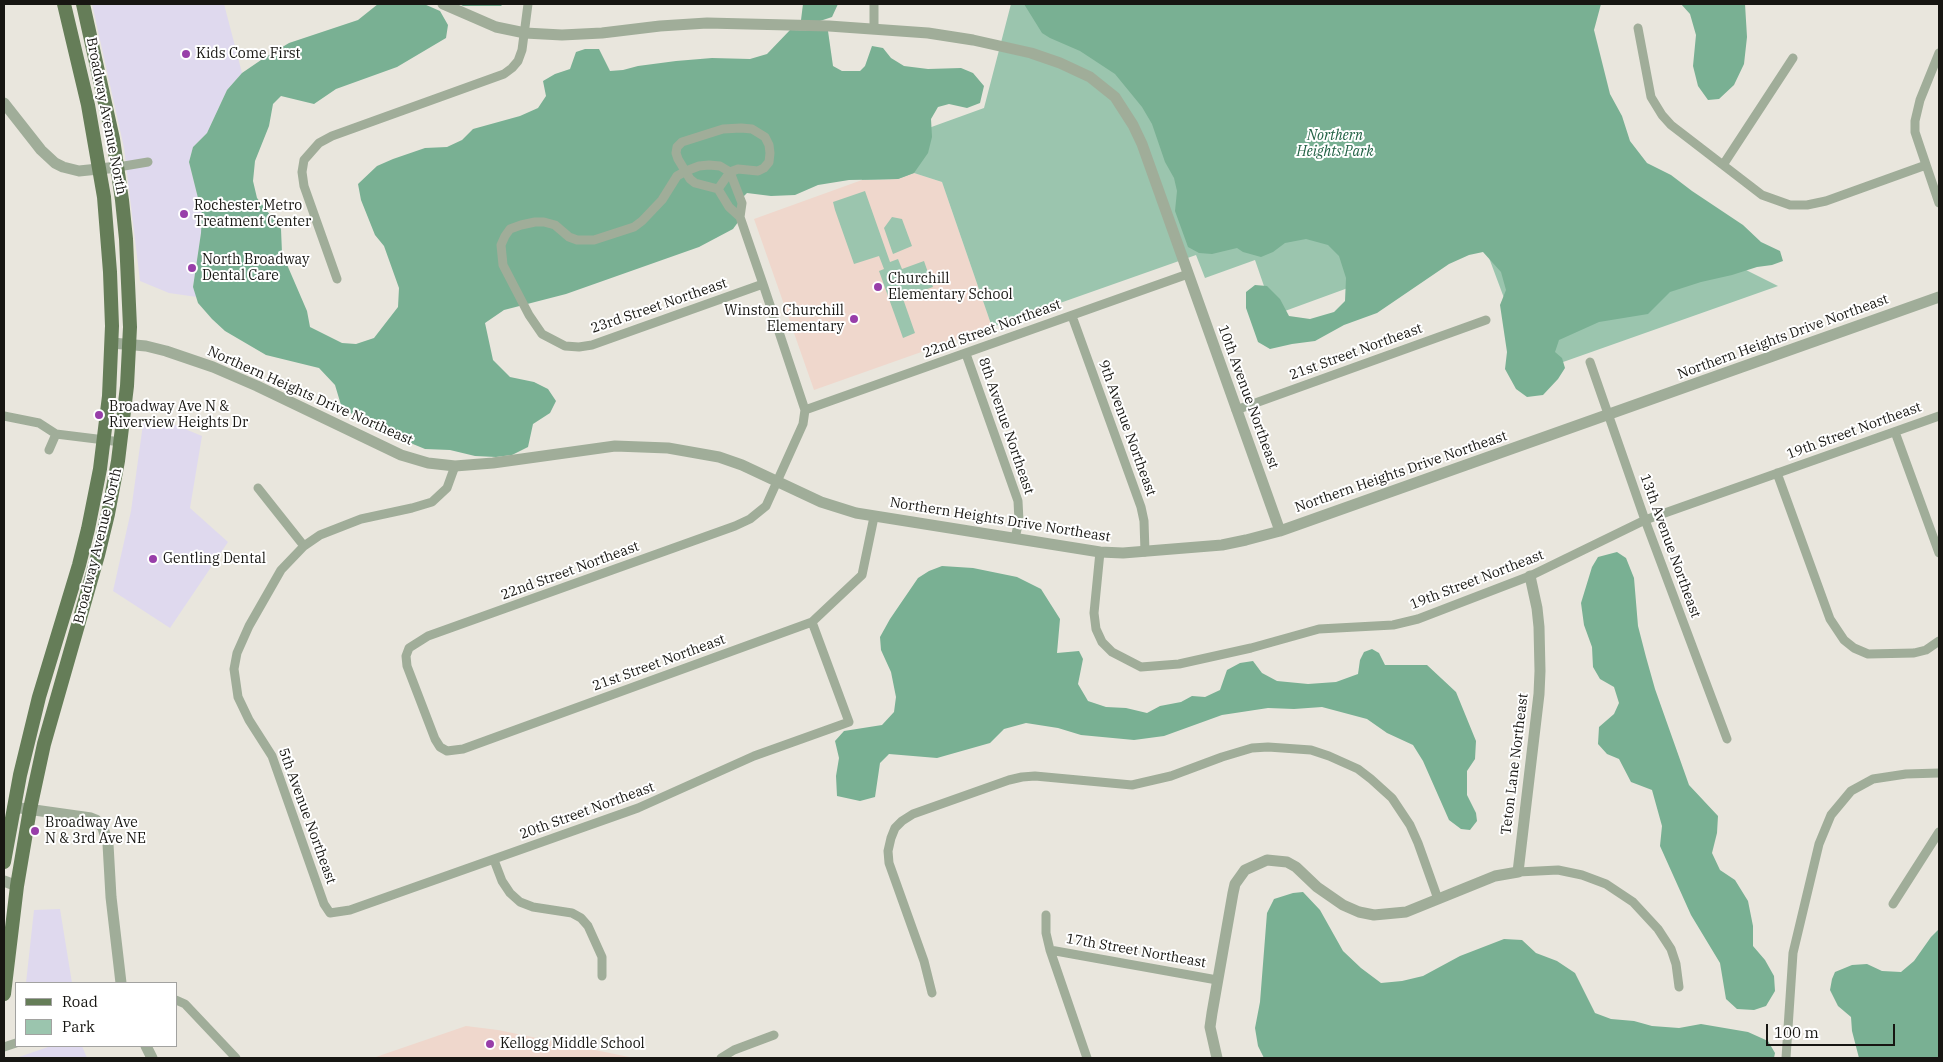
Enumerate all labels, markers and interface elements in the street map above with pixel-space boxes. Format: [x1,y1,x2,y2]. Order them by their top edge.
street label: Broadway Avenue North [82,36,130,196]
place label: Kids Come First [196,46,301,62]
marker: Kids Come First [180,48,192,60]
park label: Northern Heights Park [1296,128,1374,160]
place label: Rochester Metro Treatment Center [194,198,311,230]
marker: Rochester Metro Treatment Center [178,208,190,220]
place label: North Broadway Dental Care [202,252,310,284]
marker: North Broadway Dental Care [186,262,198,274]
place label: Churchill Elementary School [888,271,1013,304]
street label: 23rd Street Northeast [589,275,729,337]
marker: Churchill Elementary School [872,281,884,293]
street label: Northern Heights Drive Northeast [1675,291,1891,383]
street label: 22nd Street Northeast [921,296,1063,362]
place label: Winston Churchill Elementary [724,303,844,336]
marker: Winston Churchill Elementary [848,313,860,325]
street label: 21st Street Northeast [1287,320,1425,384]
street label: 10th Avenue Northeast [1214,323,1282,471]
street label: Northern Heights Drive Northeast [205,343,415,449]
street label: 8th Avenue Northeast [975,355,1037,497]
street label: 9th Avenue Northeast [1095,358,1159,498]
place label: Broadway Ave N & Riverview Heights Dr [109,399,248,432]
street label: 19th Street Northeast [1784,399,1924,463]
marker: Broadway Ave N & Riverview Heights Dr [93,409,105,421]
street label: Northern Heights Drive Northeast [1293,428,1509,516]
street label: Broadway Avenue North [71,466,125,626]
street label: 13th Avenue Northeast [1636,472,1704,620]
street label: Northern Heights Drive Northeast [888,494,1112,546]
street label: 22nd Street Northeast [499,538,641,604]
street label: 19th Street Northeast [1408,547,1546,613]
place label: Gentling Dental [163,551,266,567]
marker: Gentling Dental [147,553,159,565]
street label: 21st Street Northeast [590,631,728,695]
street label: Teton Lane Northeast [1498,692,1532,836]
street label: 5th Avenue Northeast [275,746,339,886]
street label: 20th Street Northeast [517,779,657,843]
place label: Broadway Ave N & 3rd Ave NE [45,815,146,848]
marker: Broadway Ave N & 3rd Ave NE [29,825,41,837]
street label: 17th Street Northeast [1065,930,1207,972]
legend [15,982,178,1047]
text: Road [62,992,98,1011]
scale bar [1768,1014,1897,1046]
text: Park [62,1017,95,1036]
text: 100 m [1774,1023,1819,1042]
place label: Kellogg Middle School [500,1036,645,1052]
marker: Kellogg Middle School [484,1038,496,1050]

